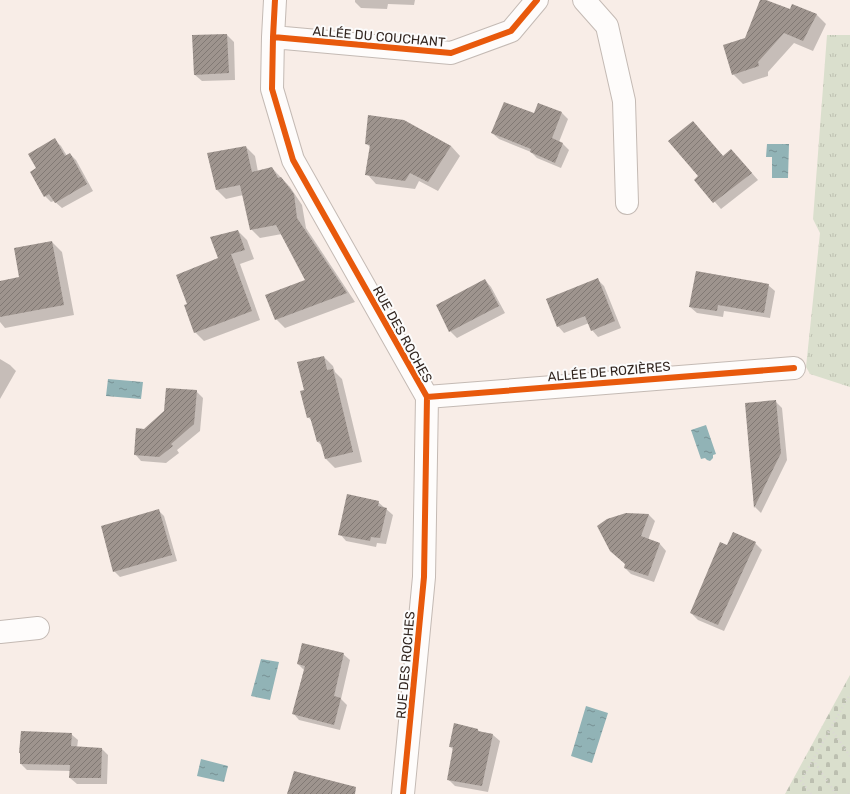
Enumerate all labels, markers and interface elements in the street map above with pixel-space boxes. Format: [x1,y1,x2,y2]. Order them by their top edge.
street label: ALLÉE DU COUCHANT [312,23,446,50]
street label: RUE DES ROCHES [370,283,435,385]
street label: ALLÉE DE ROZIÈRES [547,359,671,384]
street label: RUE DES ROCHES [393,611,418,719]

